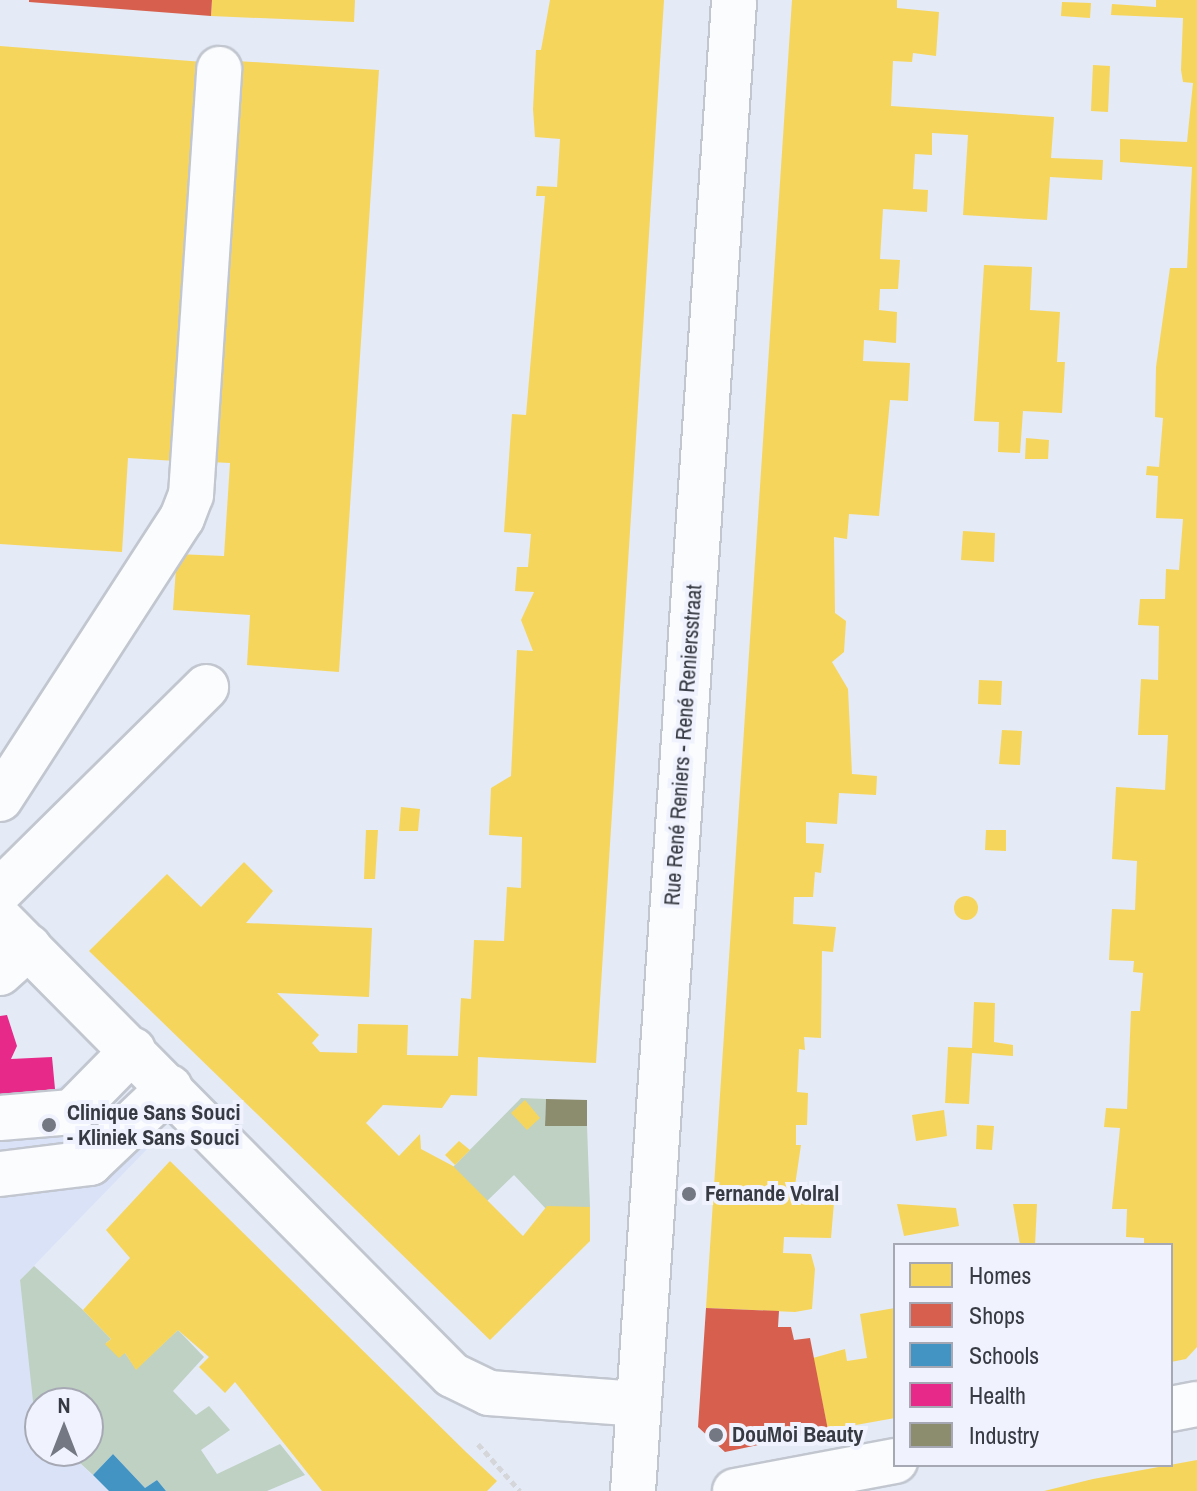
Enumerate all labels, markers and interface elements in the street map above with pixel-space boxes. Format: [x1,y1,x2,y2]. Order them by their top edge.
street label: Rue René Reniers - René Reniersstraat [659,584,707,906]
place label: Clinique Sans Souci - Kliniek Sans Souci [67,1099,240,1150]
marker: Clinique Sans Souci - Kliniek Sans Souci [38,1114,60,1136]
place label: Fernande Volral [705,1181,839,1207]
marker: Fernande Volral [680,1185,698,1203]
legend [893,1243,1173,1467]
text: Homes [969,1259,1031,1291]
text: Shops [969,1299,1025,1331]
text: Schools [969,1339,1039,1371]
text: Health [969,1379,1026,1411]
north arrow [24,1387,104,1467]
text: N [57,1390,71,1420]
text: Industry [969,1419,1039,1451]
place label: DouMoi Beauty [732,1422,863,1448]
marker: DouMoi Beauty [707,1426,725,1444]

